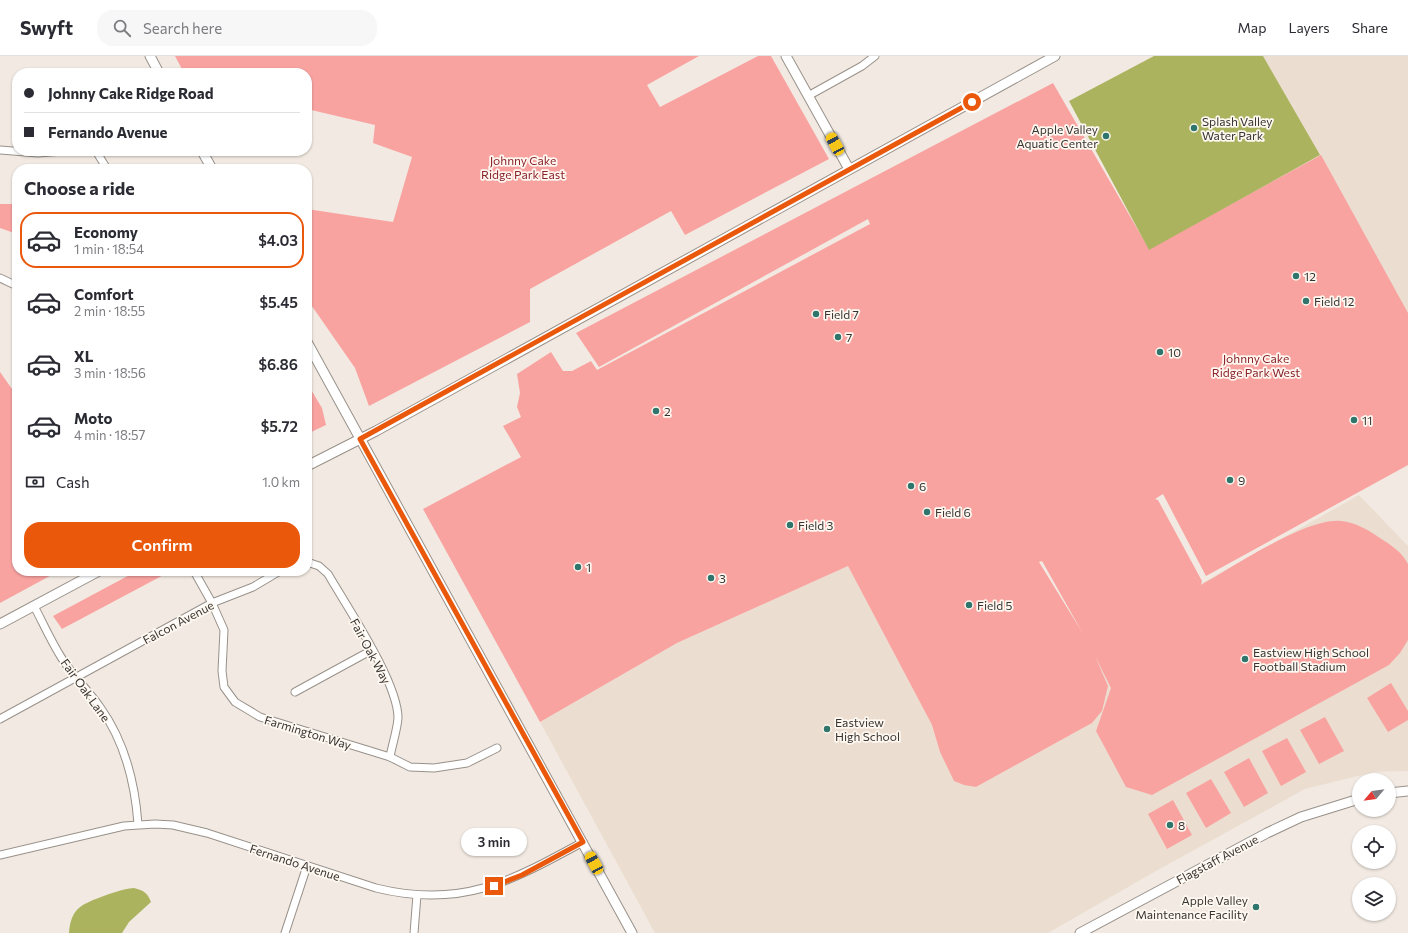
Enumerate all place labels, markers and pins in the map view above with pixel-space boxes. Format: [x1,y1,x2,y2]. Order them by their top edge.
place label: Splash Valley Water Park [1202,114,1272,142]
place label: Apple Valley Aquatic Center [1016,122,1098,150]
marker: Splash Valley Water Park [1189,123,1199,133]
marker: Apple Valley Aquatic Center [1101,131,1111,141]
place label: 12 [1304,269,1316,283]
marker: 12 [1291,271,1301,281]
place label: Field 12 [1314,294,1355,308]
marker: Field 12 [1301,296,1311,306]
place label: Field 7 [824,307,859,321]
marker: Field 7 [811,309,821,319]
place label: 7 [846,330,852,344]
marker: 7 [833,332,843,342]
place label: 10 [1168,345,1181,359]
marker: 10 [1155,347,1165,357]
place label: 2 [664,404,671,418]
marker: 2 [651,406,661,416]
place label: 11 [1362,413,1372,427]
marker: 11 [1349,415,1359,425]
place label: 9 [1238,473,1245,487]
marker: 9 [1225,475,1235,485]
place label: 6 [919,479,926,493]
marker: 6 [906,481,916,491]
place label: Field 6 [935,505,971,519]
marker: Field 6 [922,507,932,517]
place label: Field 3 [798,518,834,532]
marker: Field 3 [785,520,795,530]
place label: 1 [586,560,591,574]
marker: 1 [573,562,583,572]
place label: 3 [719,571,726,585]
marker: 3 [706,573,716,583]
place label: Field 5 [977,598,1013,612]
marker: Field 5 [964,600,974,610]
place label: Eastview High School Football Stadium [1253,645,1369,673]
marker: Eastview High School Football Stadium [1240,654,1250,664]
place label: Eastview High School [835,715,900,743]
marker: Eastview High School [822,724,832,734]
place label: 8 [1178,818,1185,832]
marker: 8 [1165,820,1175,830]
place label: Apple Valley Maintenance Facility [1135,893,1248,921]
marker: Apple Valley Maintenance Facility [1251,902,1261,912]

